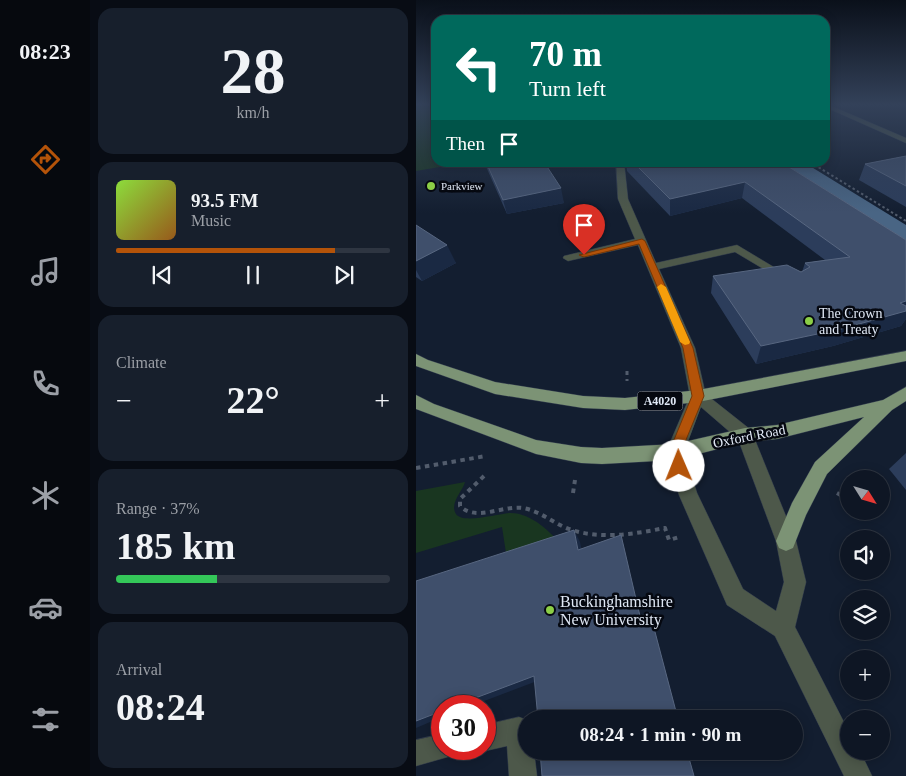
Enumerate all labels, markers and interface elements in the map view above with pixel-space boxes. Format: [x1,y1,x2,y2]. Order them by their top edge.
text: 28 [221,35,286,107]
icon: left [446,35,511,100]
text: 70 m [529,35,602,74]
text: 08:23 [19,39,71,64]
text: Turn left [529,76,606,101]
text: km/h [237,104,269,121]
icon: arrive [495,130,523,158]
text: Then [446,133,485,154]
icon: directions [28,142,63,177]
marker: Parkview [425,180,437,192]
place label: Parkview [441,180,483,192]
text: 93.5 FM [191,190,259,211]
pin [563,204,605,255]
icon: arrive [570,211,598,239]
text: Music [191,212,231,229]
icon: music [28,254,63,289]
icon: previous [148,261,176,289]
icon: pause [239,261,267,289]
icon: next [330,261,358,289]
place label: The Crown and Treaty [819,306,882,337]
marker: The Crown and Treaty [803,315,815,327]
text: Climate [116,354,167,371]
icon: phone [28,366,63,401]
text: 22° [226,379,280,421]
text: − [116,385,132,416]
text: + [374,385,390,416]
road number: A4020 [638,392,682,411]
street label: Oxford Road [712,422,787,451]
position arrow [652,439,704,491]
north arrow [840,470,890,520]
map controls [840,470,890,760]
icon: climate [28,478,63,513]
text: Range · 37% [116,500,200,517]
text: 185 km [116,525,235,567]
button: sound [840,530,890,580]
icon: car [28,590,63,625]
button: layers [840,590,890,640]
place label: Buckinghamshire New University [560,593,673,629]
marker: Buckinghamshire New University [544,604,556,616]
button: + [840,650,890,700]
text: Arrival [116,661,162,678]
text: 08:24 [116,686,205,728]
speed limit sign: 30 [431,695,496,760]
icon: filters [28,702,63,737]
button: − [840,710,890,760]
text: 08:24 · 1 min · 90 m [580,724,741,745]

